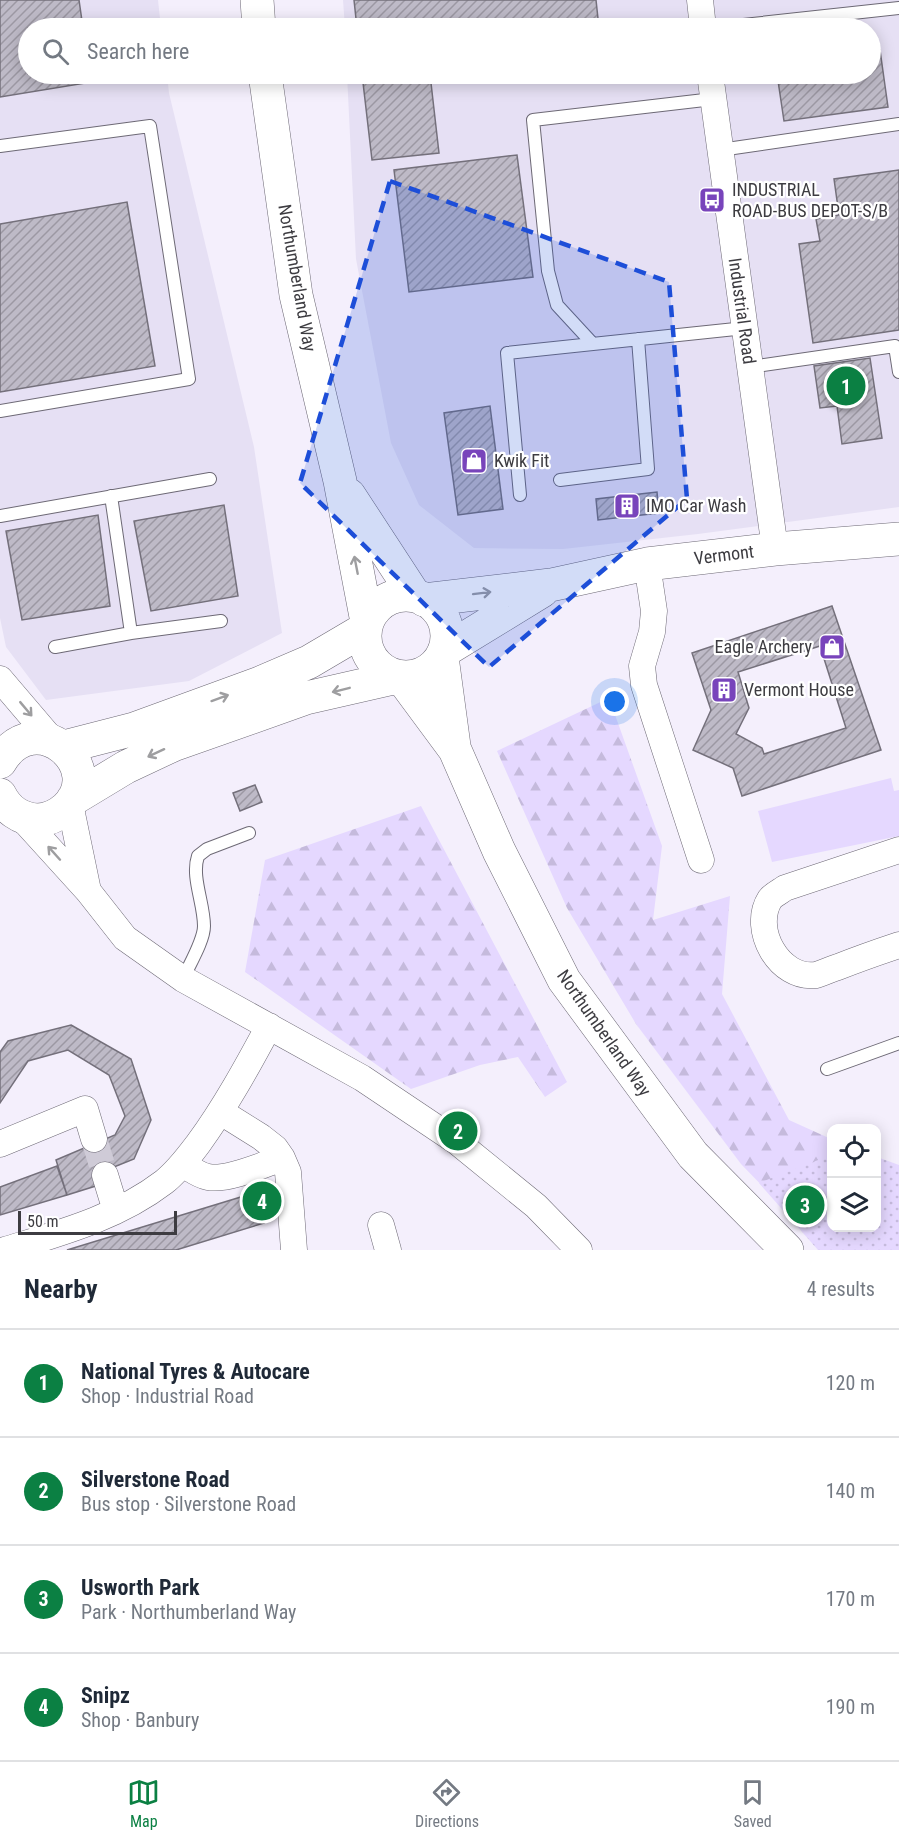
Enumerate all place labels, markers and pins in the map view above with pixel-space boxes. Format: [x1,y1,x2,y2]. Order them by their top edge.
place label: INDUSTRIAL ROAD-BUS DEPOT-S/B [732,179,888,221]
bus stop icon: INDUSTRIAL ROAD-BUS DEPOT-S/B [697,185,727,215]
pin: 1 [826,364,866,408]
shop icon: Kwik Fit [459,446,489,476]
place label: Kwik Fit [494,450,549,471]
building icon: IMO Car Wash [612,491,642,521]
place label: IMO Car Wash [646,495,746,516]
shop icon: Eagle Archery [817,632,847,662]
place label: Eagle Archery [715,636,812,657]
building icon: Vermont House [709,675,739,705]
place label: Vermont House [744,679,854,700]
pin: 2 [438,1108,478,1154]
pin: 4 [242,1178,282,1224]
pin: 3 [786,1182,824,1228]

